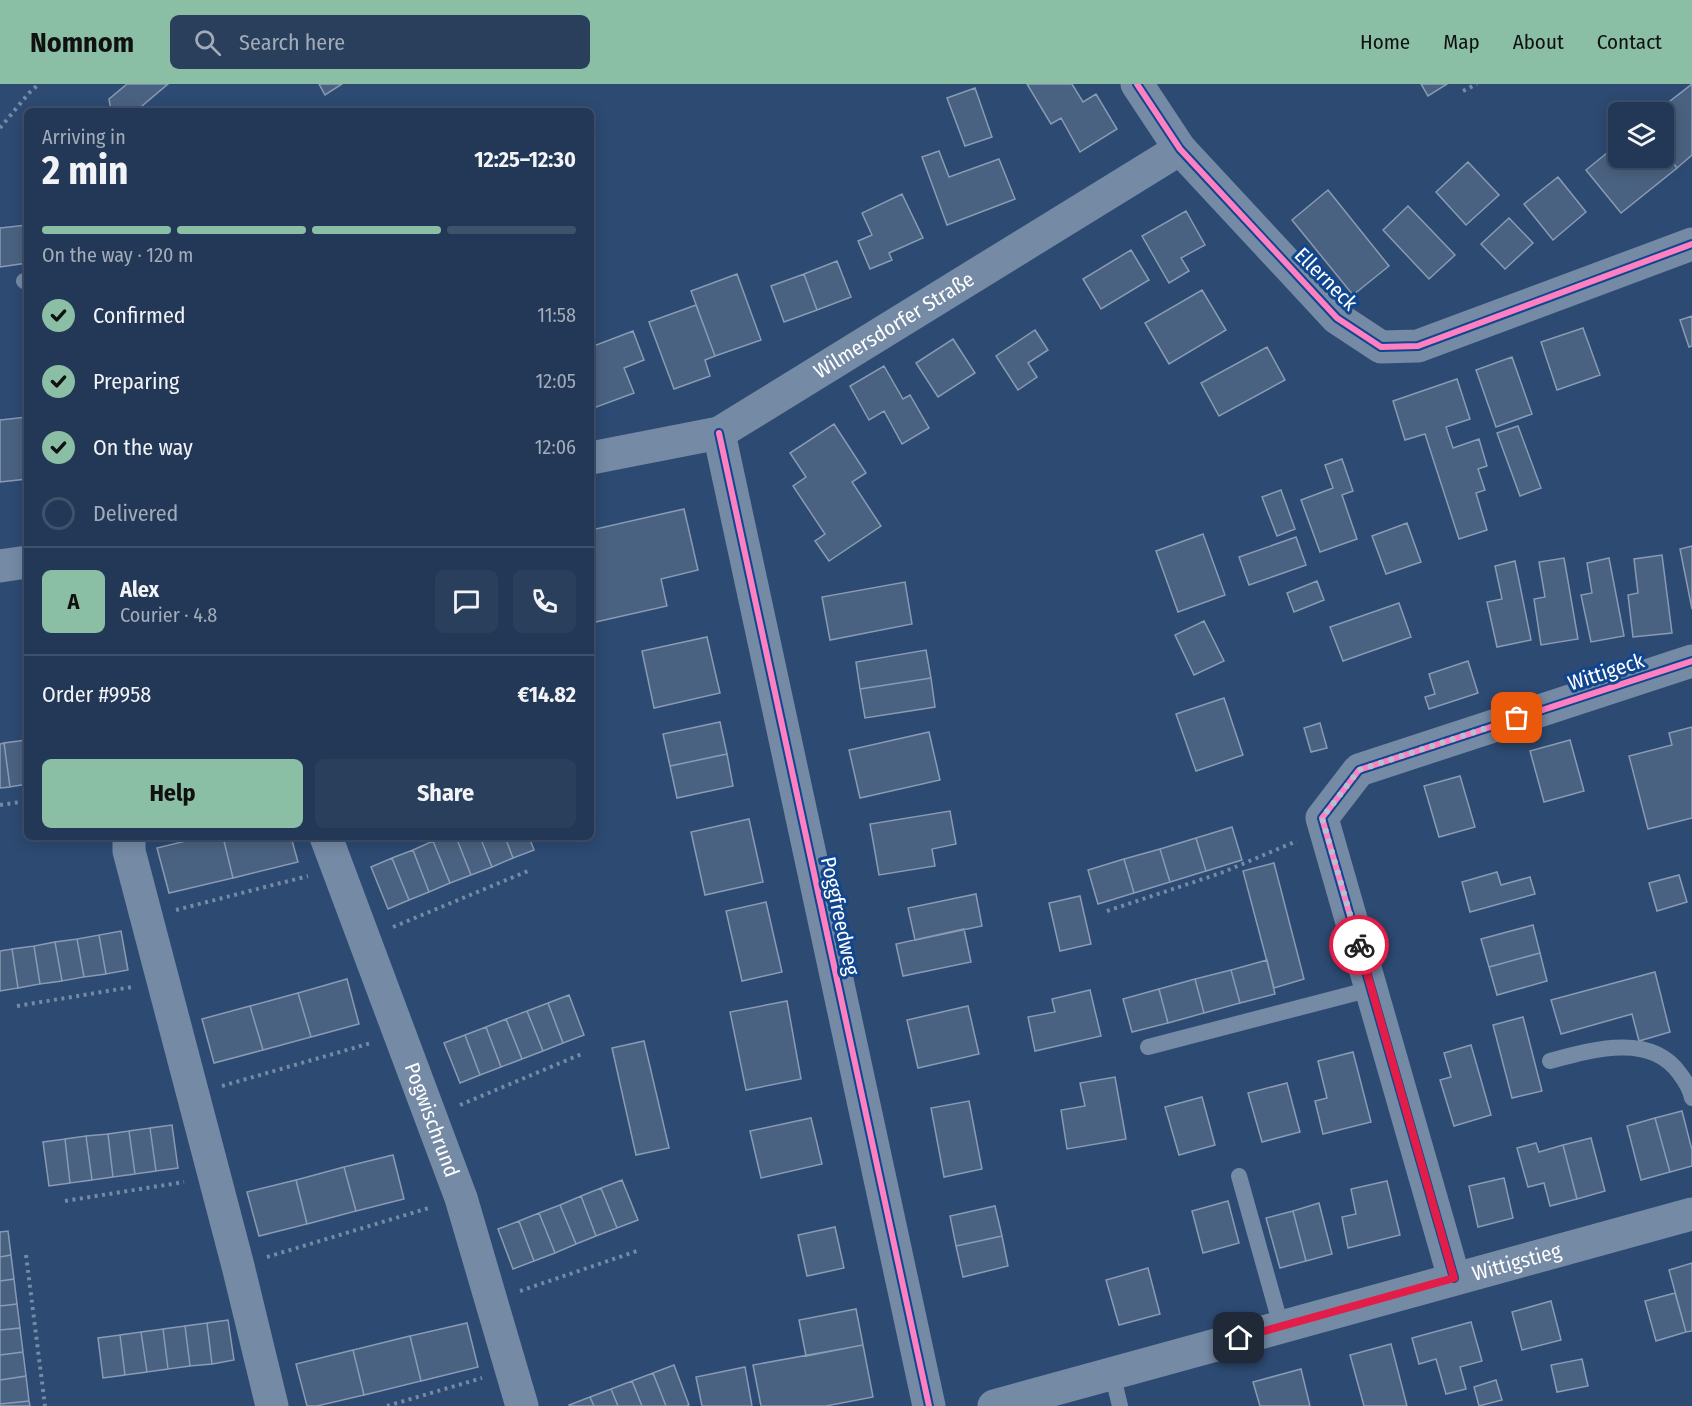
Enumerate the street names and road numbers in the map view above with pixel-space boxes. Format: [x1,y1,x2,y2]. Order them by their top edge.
street label: Ellerneck [1289,242,1363,316]
street label: Wilmersdorfer Straße [809,266,979,384]
street label: Wittigeck [1565,647,1648,697]
street label: Poggfreedweg [815,854,865,978]
street label: Pogwischrund [399,1059,465,1181]
street label: Wittigstieg [1469,1238,1564,1287]

